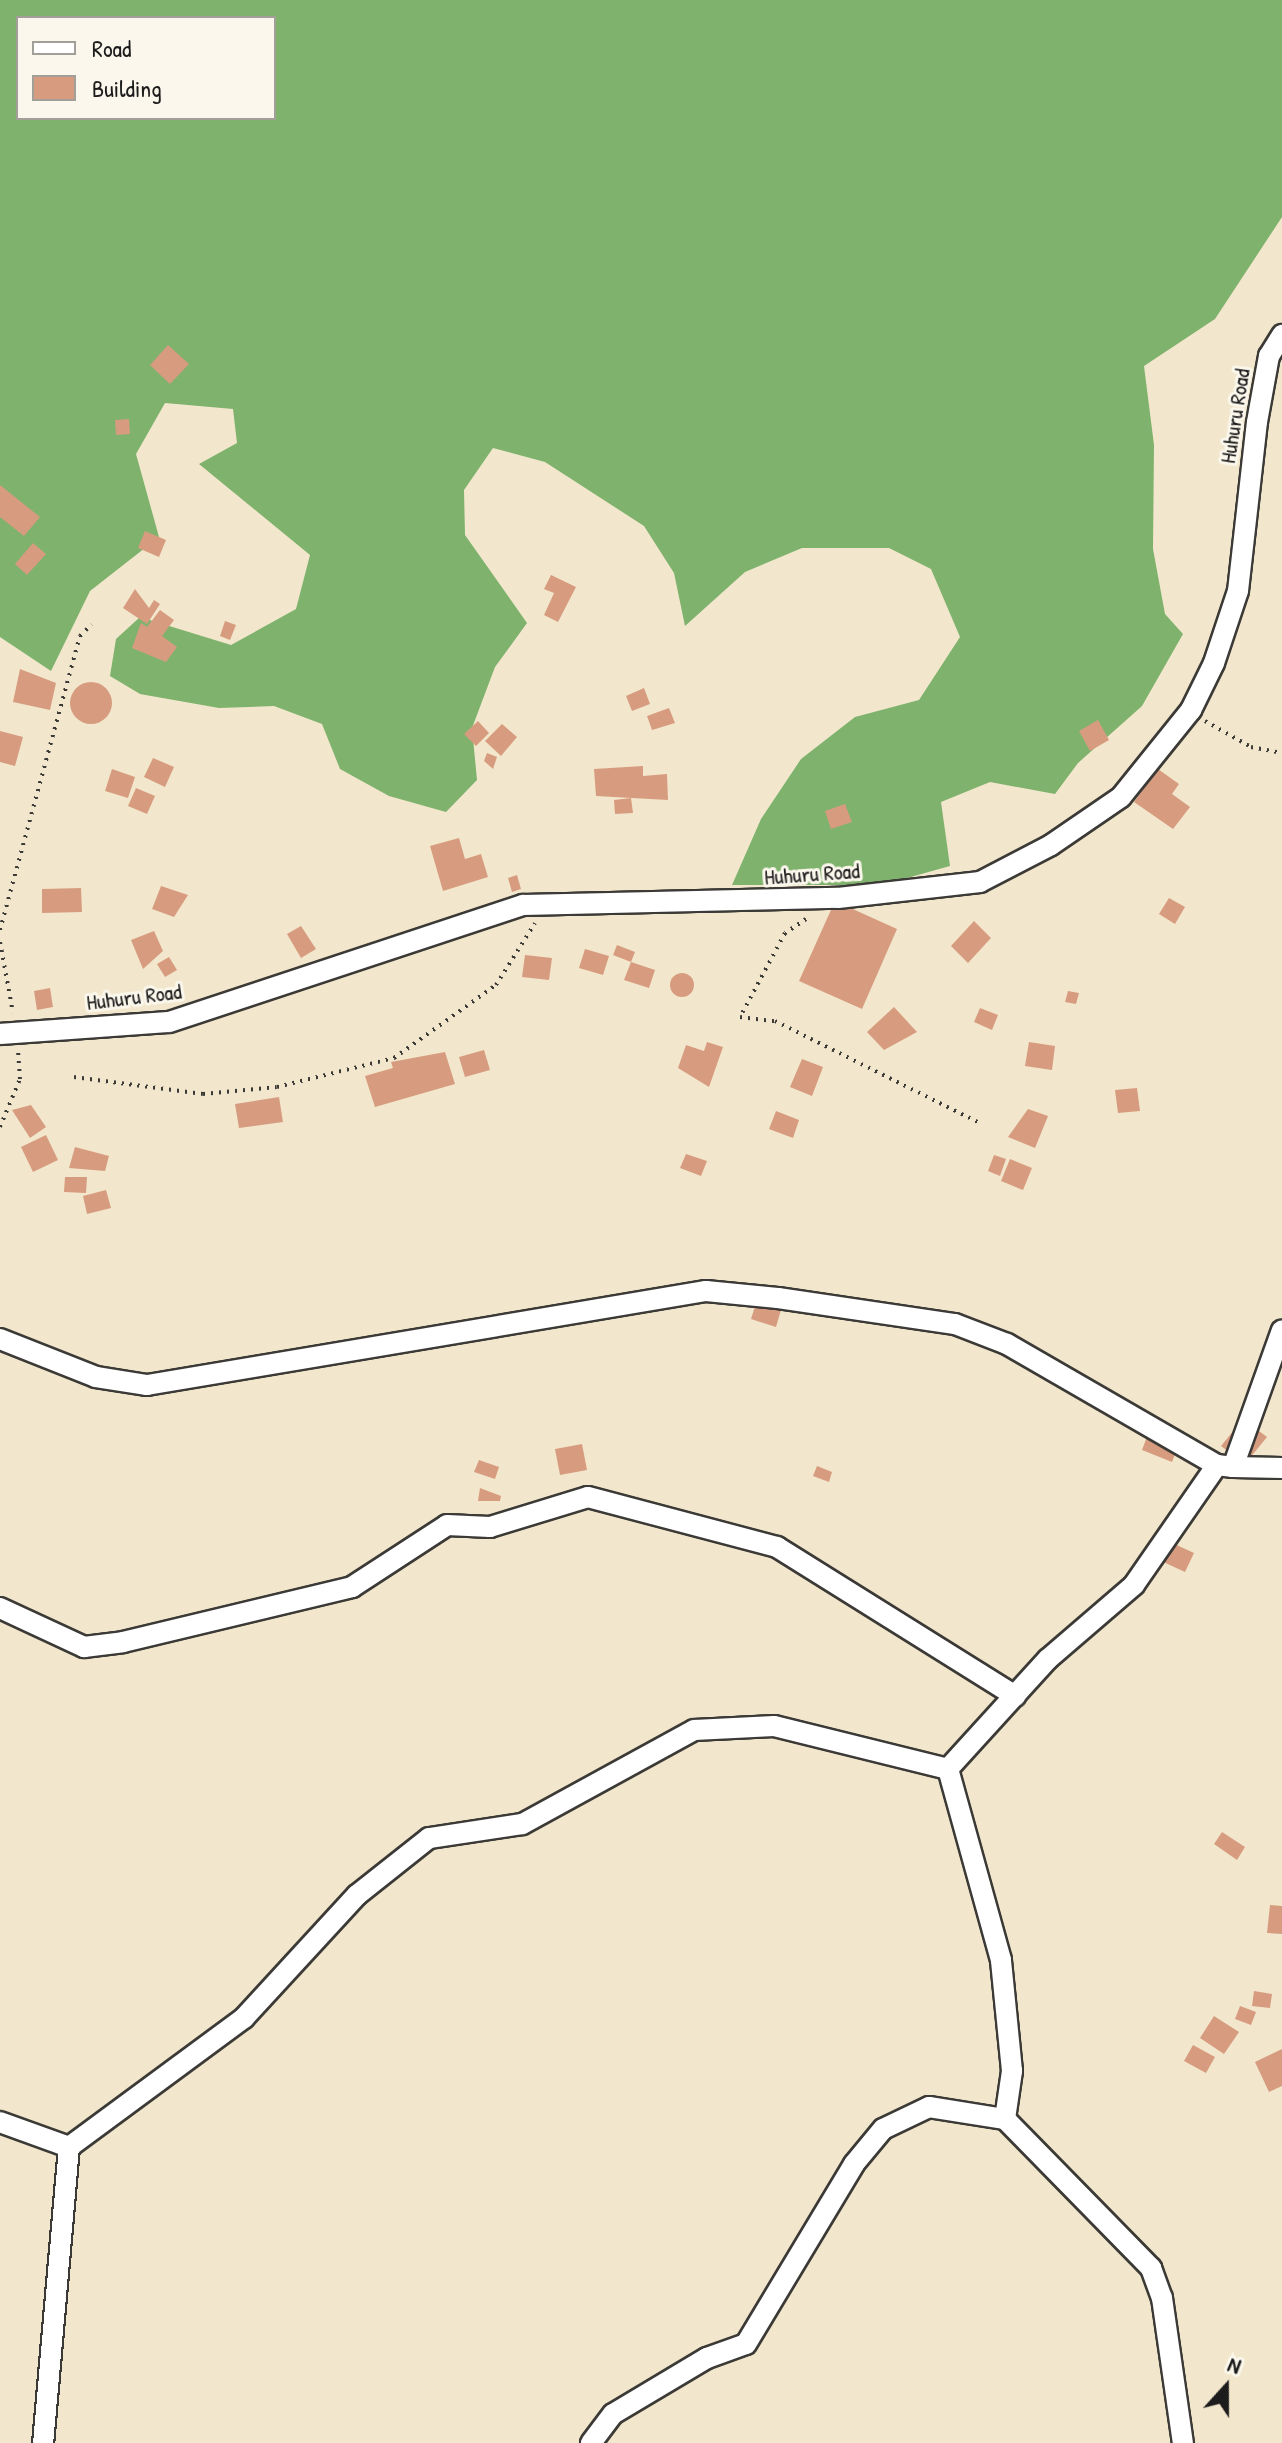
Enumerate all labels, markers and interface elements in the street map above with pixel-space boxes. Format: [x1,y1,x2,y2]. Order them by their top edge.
legend [16,16,276,120]
text: Road [92,32,131,64]
text: Building [92,72,162,104]
street label: Huhuru Road [1214,367,1256,465]
street label: Huhuru Road [763,858,861,890]
street label: Huhuru Road [85,978,183,1016]
north arrow [1186,2347,1266,2427]
text: N [1224,2348,1245,2381]

